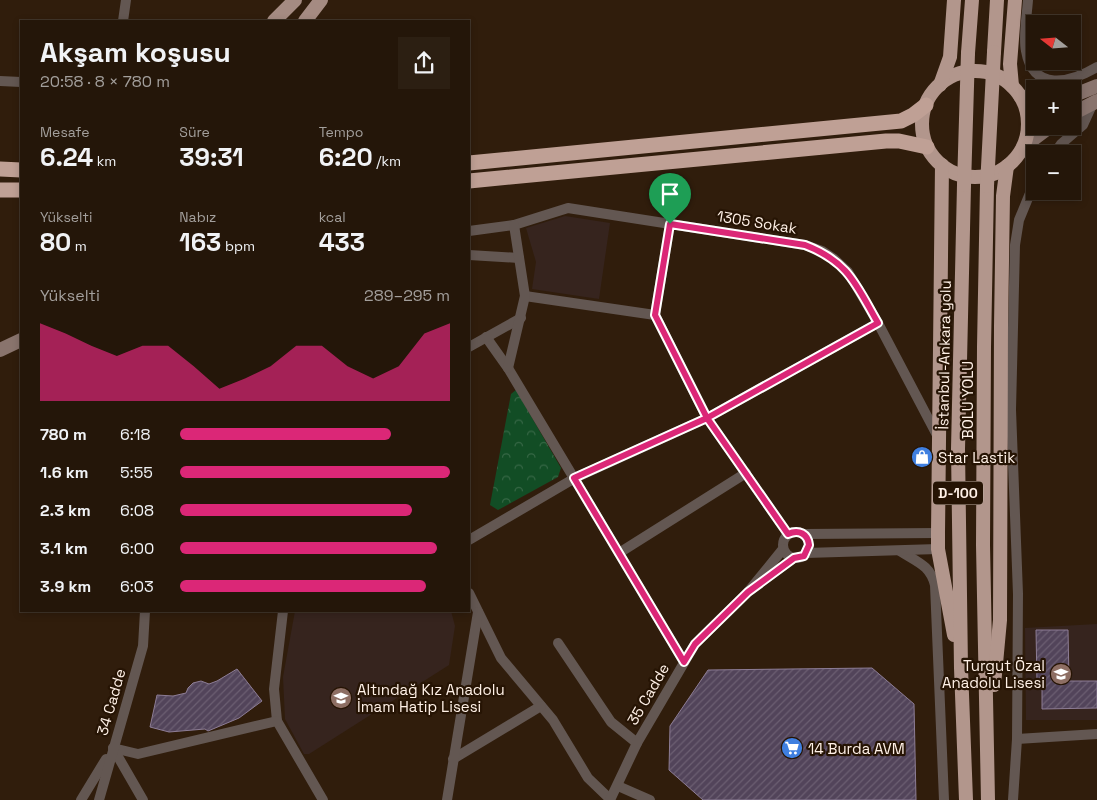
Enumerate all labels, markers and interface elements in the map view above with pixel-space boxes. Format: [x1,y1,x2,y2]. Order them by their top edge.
north arrow [1026,15,1081,70]
map controls [1026,15,1081,200]
text: Akşam koşusu [40,34,231,70]
button: share [398,37,450,89]
text: 20:58 · 8 × 780 m [40,71,170,92]
button: + [1026,80,1081,135]
text: Mesafe [40,123,89,141]
text: Süre [179,123,210,141]
text: Tempo [319,123,363,141]
text: 6.24 [40,141,93,173]
text: 39:31 [179,141,243,173]
text: 6:20 [319,141,373,173]
button: − [1026,145,1081,200]
text: km [93,152,116,170]
text: /km [373,152,401,170]
pin [649,173,691,224]
icon: arrive [656,180,684,208]
street label: 1305 Sokak [716,206,798,238]
text: Yükselti [40,208,92,226]
text: Nabız [179,208,216,226]
text: kcal [319,208,346,226]
text: 80 [40,226,71,258]
text: 163 [179,226,221,258]
text: 433 [319,226,365,258]
text: m [71,237,87,255]
text: bpm [221,237,255,255]
street label: İstanbul-Ankara yolu [933,280,955,430]
text: Yükselti [40,285,100,306]
text: 289–295 m [364,285,450,306]
street label: BOLU YOLU [958,361,977,439]
text: 780 m [40,424,87,445]
text: 6:18 [120,424,151,445]
shop icon: Star Lastik [910,445,934,469]
place label: Star Lastik [938,448,1015,467]
text: 1.6 km [40,462,88,483]
text: 5:55 [120,462,153,483]
road number: D-100 [933,482,983,504]
text: 2.3 km [40,500,91,521]
text: 6:08 [120,500,154,521]
text: 3.1 km [40,538,88,559]
text: 6:00 [120,538,154,559]
text: 3.9 km [40,576,91,597]
text: 6:03 [120,576,154,597]
place label: Turgut Özal Anadolu Lisesi [942,656,1045,692]
street label: 35 Cadde [623,660,673,728]
school or university icon: Turgut Özal Anadolu Lisesi [1049,662,1073,686]
street label: 34 Cadde [92,666,130,738]
place label: Altındağ Kız Anadolu İmam Hatip Lisesi [357,680,505,716]
school or university icon: Altındağ Kız Anadolu İmam Hatip Lisesi [329,686,353,710]
supermarket icon: 14 Burda AVM [780,736,804,760]
place label: 14 Burda AVM [808,739,905,758]

